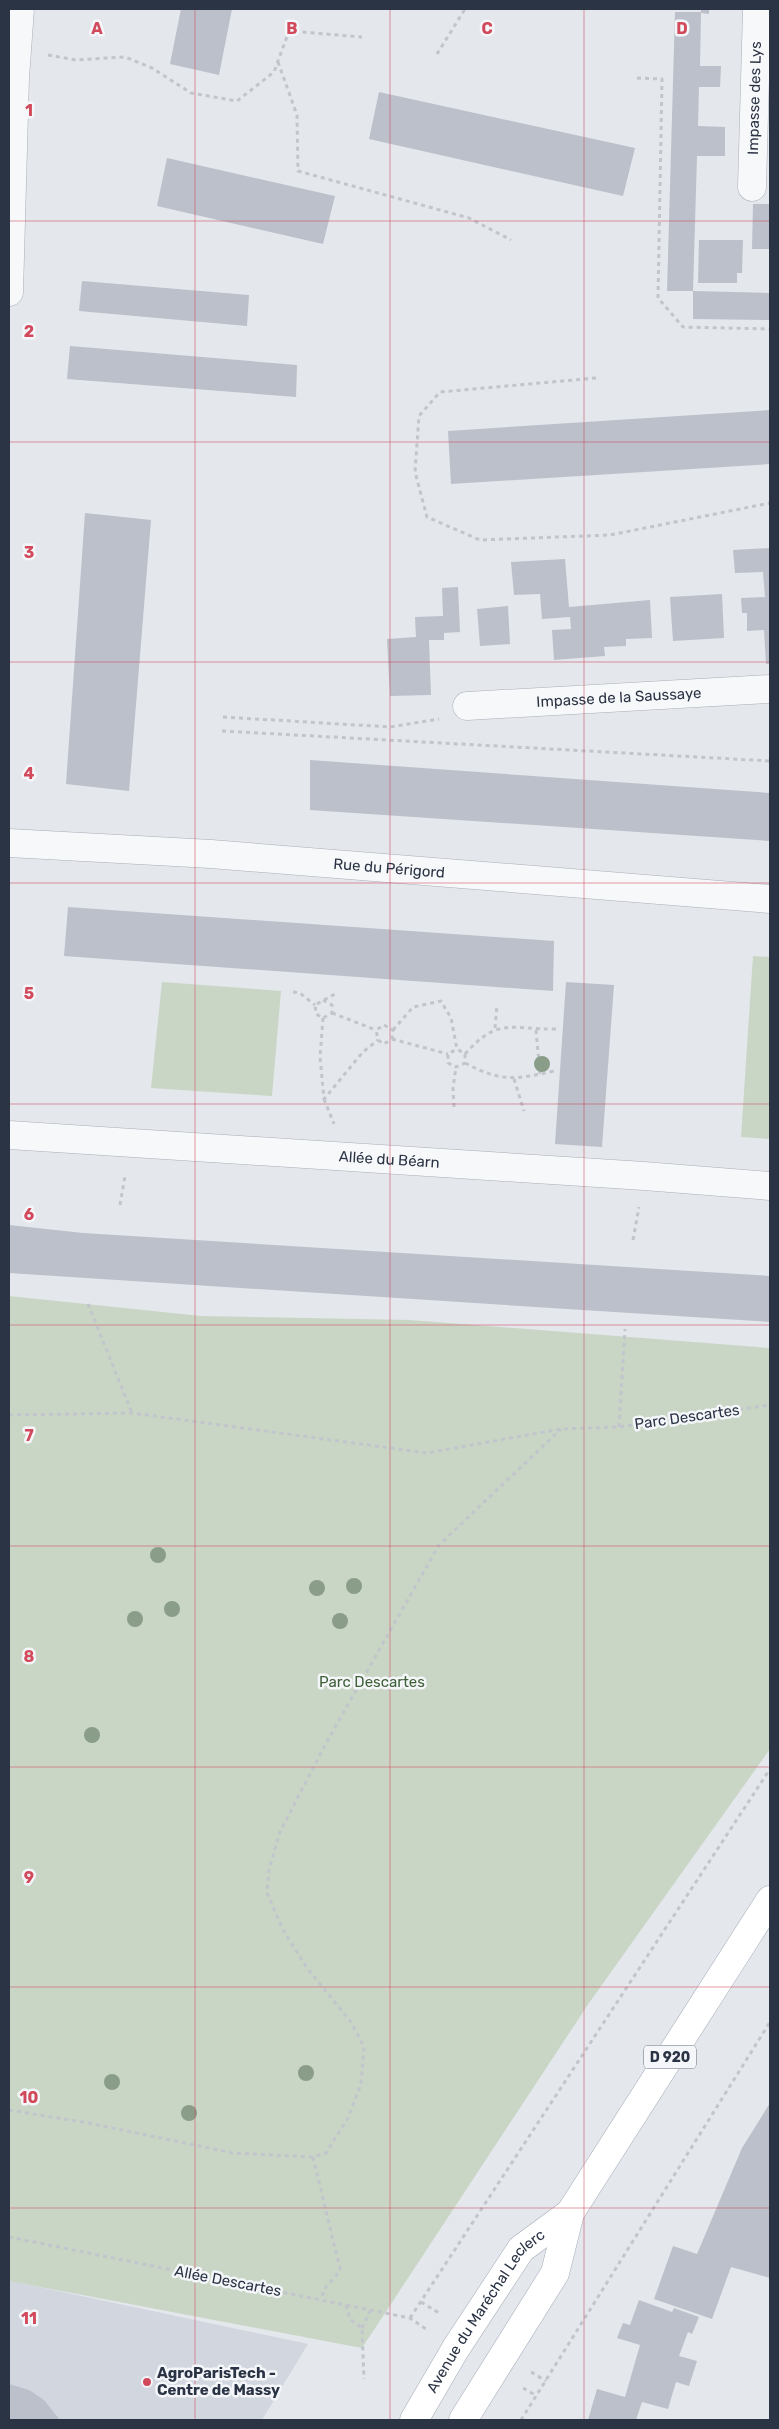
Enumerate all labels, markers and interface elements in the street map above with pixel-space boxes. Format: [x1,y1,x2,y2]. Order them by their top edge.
text: A [91,19,103,38]
text: B [286,19,298,38]
text: C [481,19,493,38]
text: D [676,19,688,38]
street label: Impasse des Lys [744,41,765,155]
text: 1 [25,101,33,120]
text: 2 [24,322,34,341]
text: 3 [24,543,34,562]
street label: Impasse de la Saussaye [536,684,702,711]
text: 4 [24,764,35,783]
street label: Rue du Périgord [333,855,446,882]
text: 5 [24,984,34,1003]
street label: Allée du Béarn [338,1147,440,1172]
text: 6 [24,1205,34,1224]
street label: Parc Descartes [633,1401,741,1433]
text: 7 [24,1426,34,1445]
text: 8 [24,1647,35,1666]
park label: Parc Descartes [319,1673,425,1691]
text: 9 [24,1868,34,1887]
road number: D 920 [644,2045,696,2068]
text: 10 [20,2088,39,2107]
street label: Avenue du Maréchal Leclerc [423,2226,548,2396]
street label: Allée Descartes [173,2262,283,2300]
text: 11 [21,2309,37,2328]
place label: AgroParisTech - Centre de Massy [157,2364,280,2399]
marker: AgroParisTech - Centre de Massy [141,2376,153,2388]

